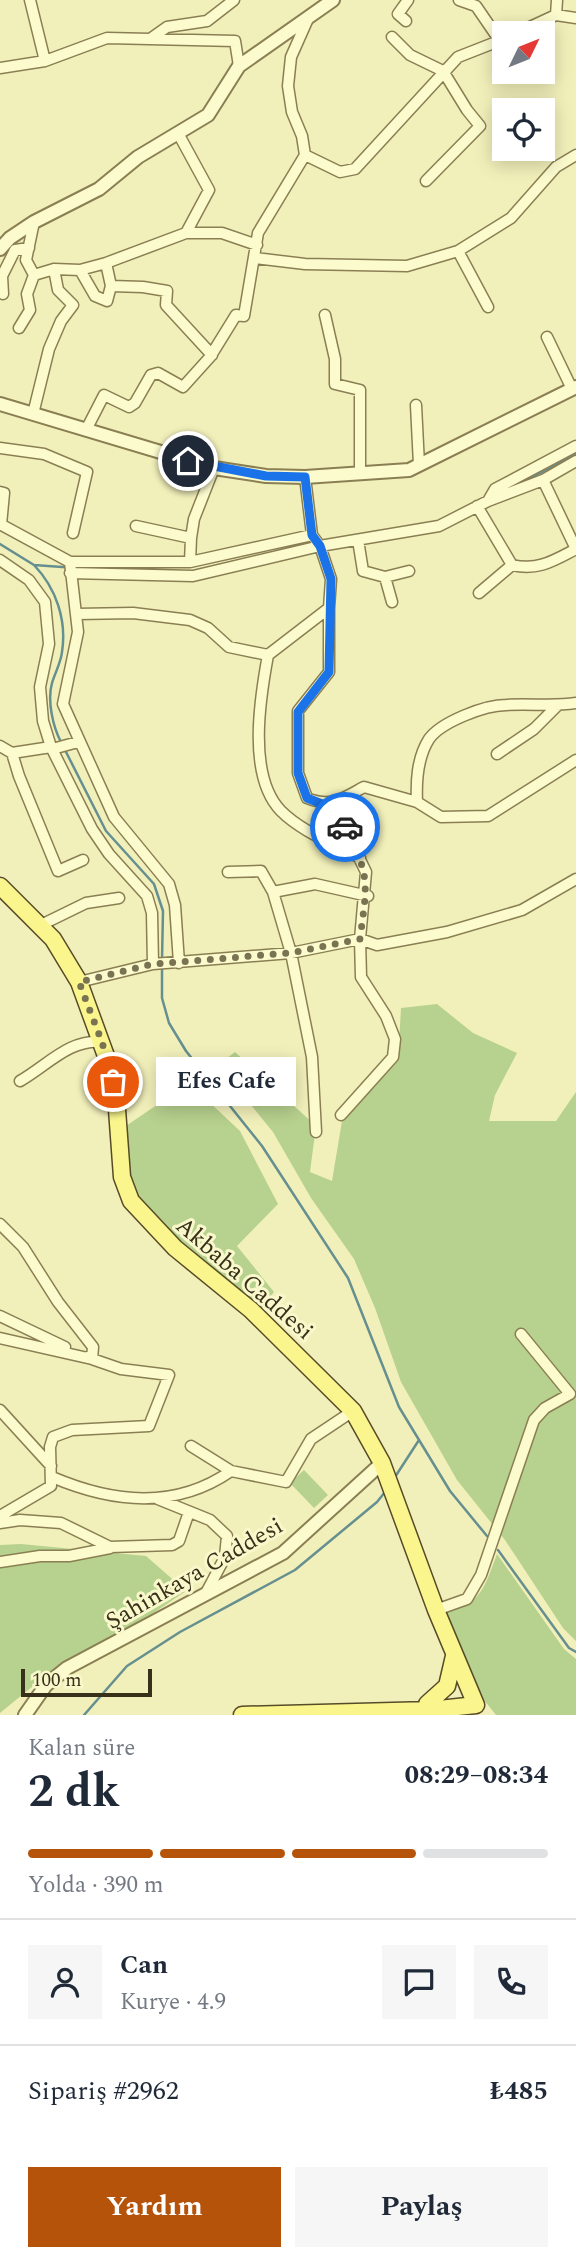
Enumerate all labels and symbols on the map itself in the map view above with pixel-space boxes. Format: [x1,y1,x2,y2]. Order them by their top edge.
north arrow [492,21,555,84]
pin [158,431,218,491]
courier [310,792,380,862]
pin [83,1052,143,1112]
callout: Efes Cafe [155,1058,295,1106]
street label: Akbaba Caddesi [167,1209,321,1349]
street label: Şahinkaya Caddesi [99,1508,290,1639]
scale bar [21,1666,152,1698]

